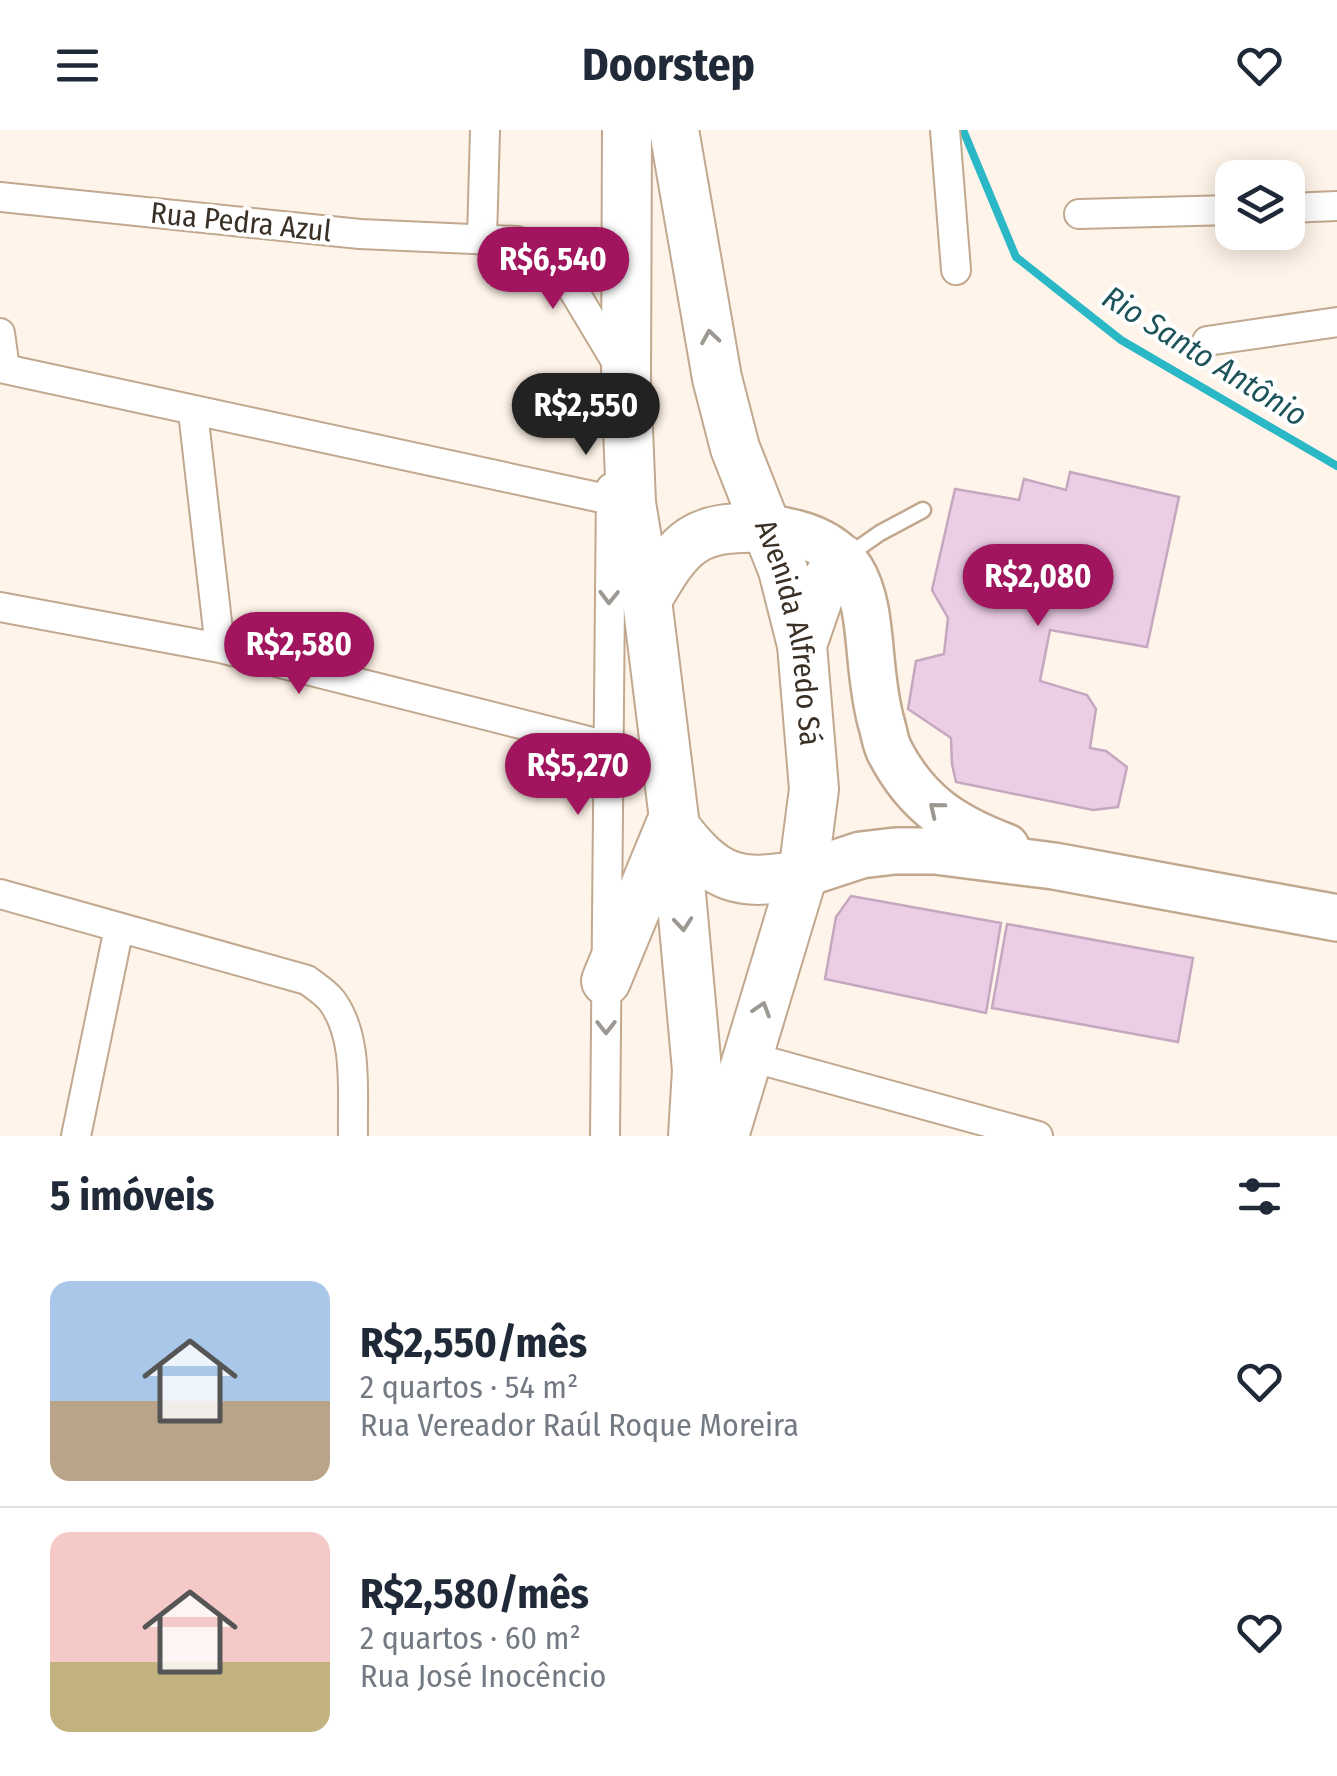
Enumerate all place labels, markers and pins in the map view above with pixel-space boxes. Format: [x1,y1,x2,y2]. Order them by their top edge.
pin: R$6,540 [461,227,645,312]
pin: R$2,550 [494,373,678,458]
pin: R$2,080 [946,544,1130,629]
pin: R$2,580 [207,612,391,697]
pin: R$5,270 [486,733,670,818]

